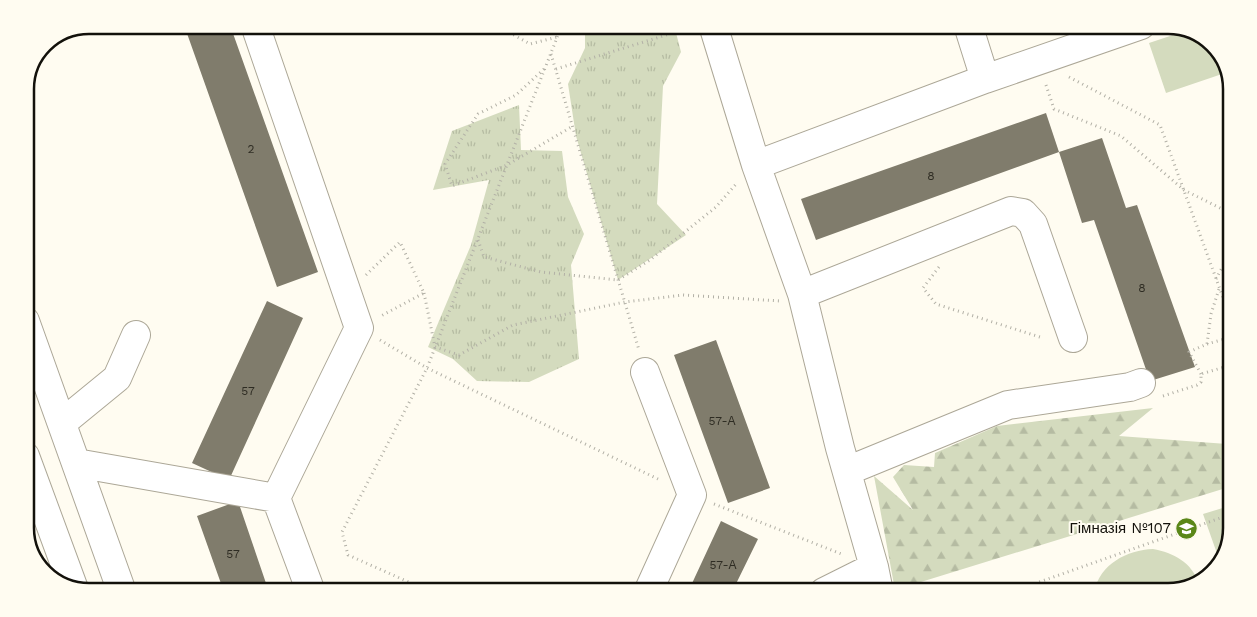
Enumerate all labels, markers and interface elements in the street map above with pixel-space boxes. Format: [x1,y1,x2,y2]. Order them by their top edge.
house number: 2 [248,142,255,156]
house number: 8 [927,169,935,183]
house number: 8 [1138,281,1146,295]
house number: 57 [241,384,255,398]
house number: 57-А [708,414,736,428]
school or university icon: Гімназія №107 [1175,516,1199,540]
place label: Гімназія №107 [1070,519,1171,537]
house number: 57 [226,547,240,561]
house number: 57-А [709,558,737,572]

